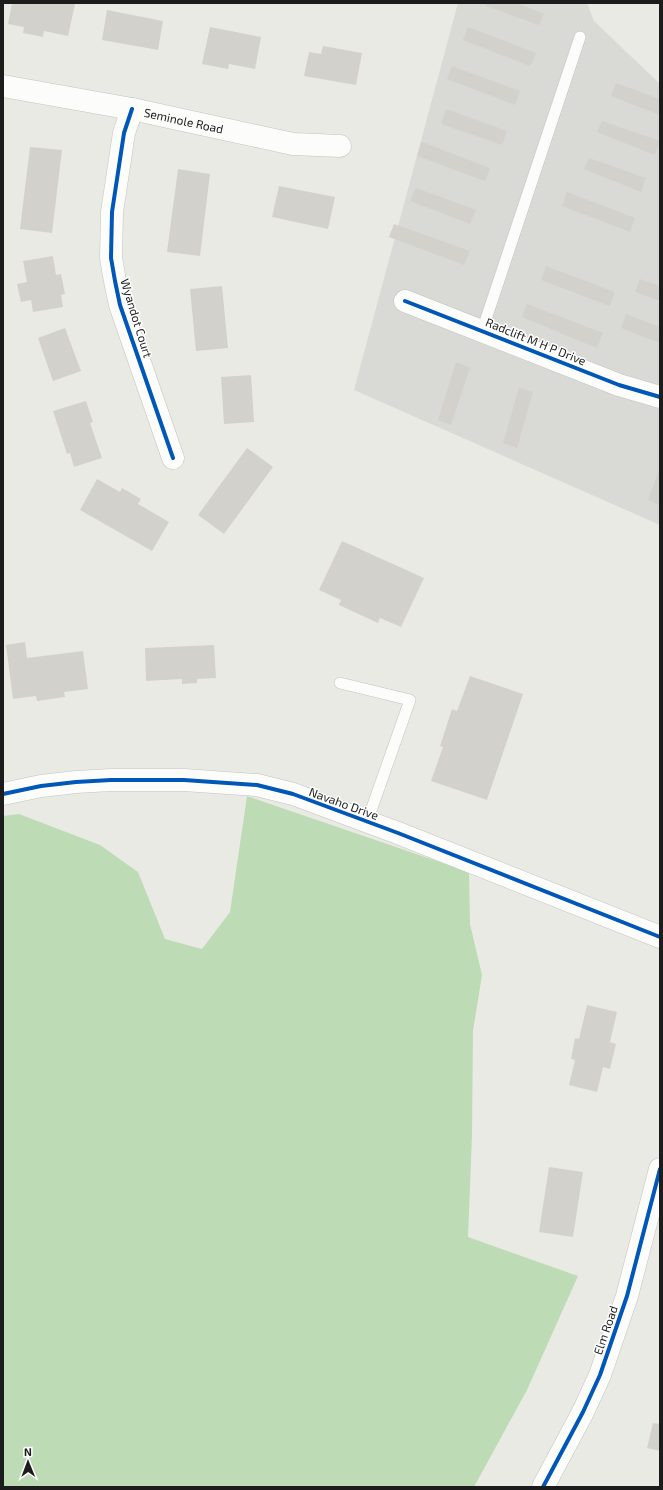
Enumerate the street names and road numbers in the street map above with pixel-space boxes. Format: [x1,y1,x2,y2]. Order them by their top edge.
street label: Seminole Road [143,105,225,136]
street label: Wyandot Court [118,277,156,360]
street label: Radclift M H P Drive [484,314,588,368]
street label: Navaho Drive [307,784,381,822]
street label: Elm Road [590,1304,620,1356]

